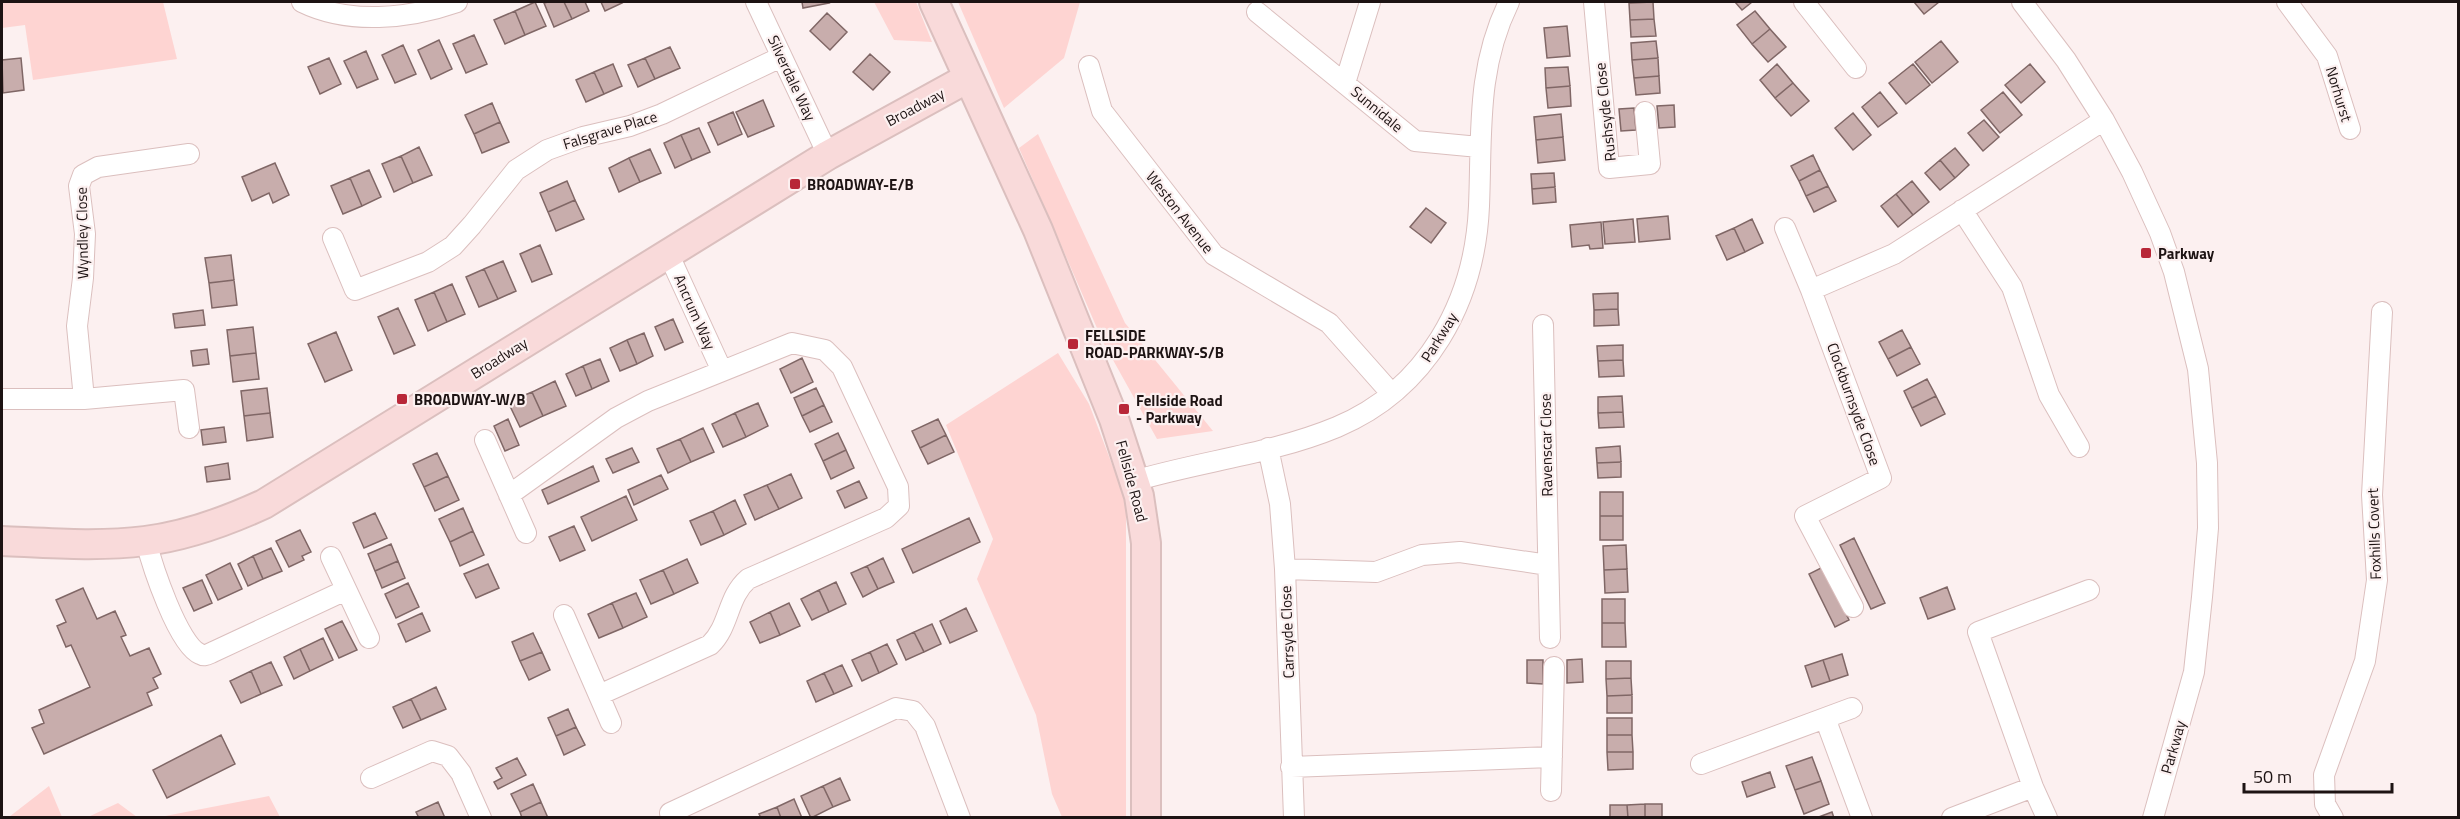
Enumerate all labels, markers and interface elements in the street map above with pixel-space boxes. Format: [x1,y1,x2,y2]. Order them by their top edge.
street label: Silverdale Way [762,31,822,125]
street label: Rushsyde Close [1588,62,1622,162]
street label: Norhurst [2320,64,2358,125]
street label: Sunnidale [1346,80,1408,138]
street label: Broadway [881,82,949,132]
street label: Falsgrave Place [560,105,660,155]
street label: Weston Avenue [1140,166,1220,258]
place label: BROADWAY-E/B [807,173,914,196]
marker: BROADWAY-E/B [788,177,802,191]
street label: Wyndley Close [70,187,94,279]
place label: Parkway [2158,242,2215,265]
marker: Parkway [2139,246,2153,260]
street label: Ancrum Way [668,271,722,353]
street label: Parkway [1415,308,1463,366]
place label: FELLSIDE ROAD-PARKWAY-S/B [1085,324,1224,364]
street label: Broadway [466,331,532,385]
marker: FELLSIDE ROAD-PARKWAY-S/B [1066,337,1080,351]
street label: Clockburnsyde Close [1821,339,1887,469]
place label: BROADWAY-W/B [414,388,526,411]
place label: Fellside Road - Parkway [1136,389,1223,429]
marker: BROADWAY-W/B [395,392,409,406]
street label: Ravenscar Close [1534,393,1558,497]
marker: Fellside Road - Parkway [1117,402,1131,416]
street label: Fellside Road [1110,438,1154,524]
street label: Foxhills Covert [2361,487,2387,580]
street label: Carrsyde Close [1274,585,1300,679]
street label: Parkway [2154,718,2192,776]
scale bar [2244,756,2392,794]
text: 50 m [2253,763,2292,790]

